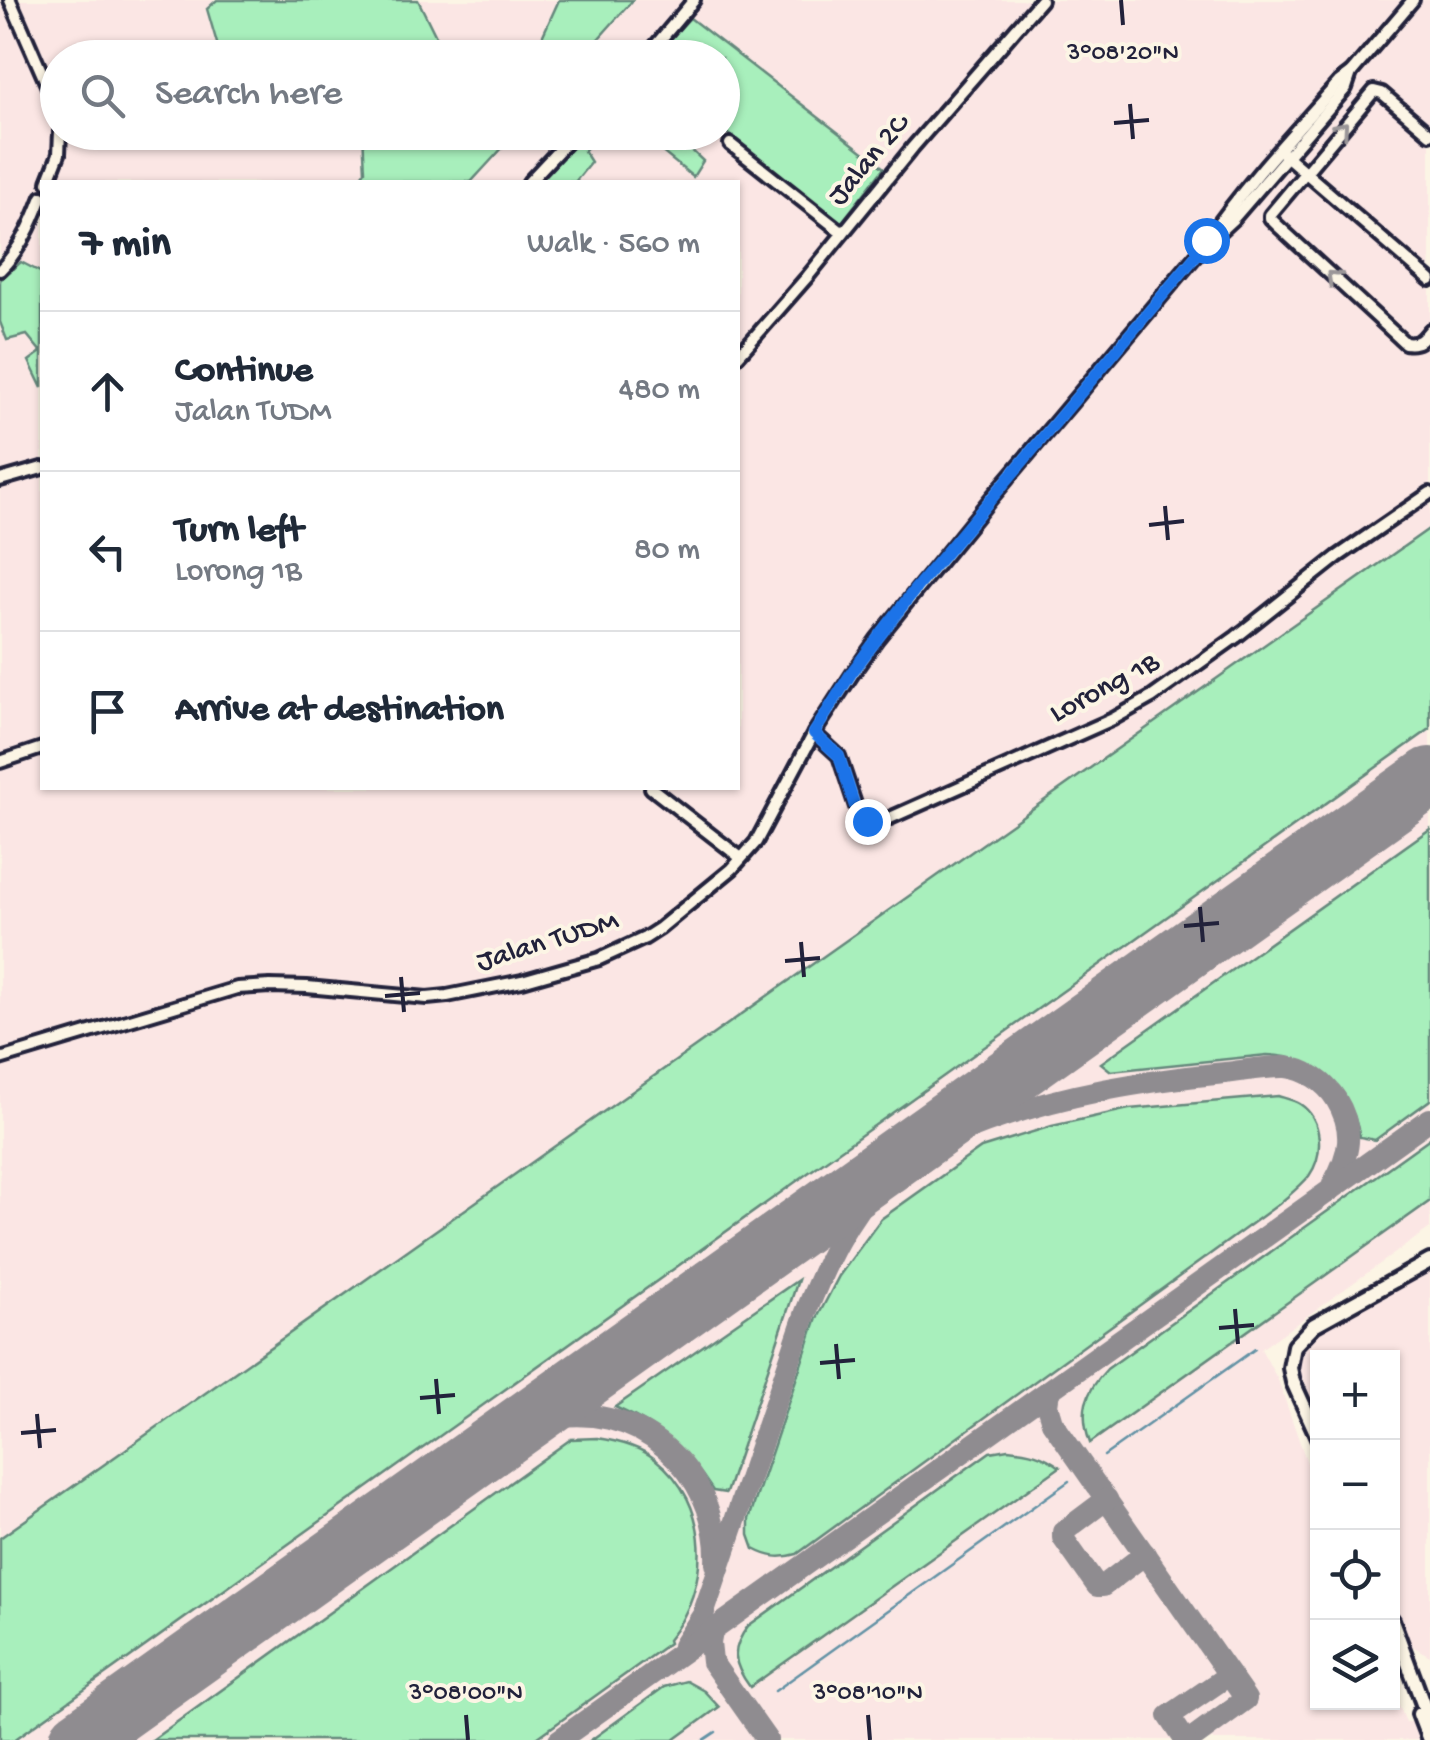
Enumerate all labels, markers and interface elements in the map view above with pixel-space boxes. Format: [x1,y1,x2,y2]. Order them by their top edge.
search box [40,40,740,150]
text: 3°08'20"N [1066,40,1179,69]
icon: search [75,68,130,123]
text: Search here [155,73,342,117]
street label: Jalan 2C [822,107,919,214]
one-way arrow [1330,121,1348,139]
route start [1184,218,1230,264]
text: 7 min [80,221,171,270]
text: Walk · 560 m [527,226,700,264]
one-way arrow [1326,271,1345,289]
text: Continue [175,350,313,394]
icon: ahead [80,364,135,419]
text: 480 m [619,372,700,410]
text: Jalan TUDM [175,394,331,432]
text: Turn left [175,510,303,554]
icon: left [80,524,135,579]
text: 80 m [634,532,700,570]
text: Lorong 1B [175,554,302,592]
street label: Lorong 1B [1044,645,1166,732]
icon: arrive [80,684,135,739]
text: Arrive at destination [175,689,504,733]
route end [845,799,891,845]
street label: Jalan TUDM [473,905,623,981]
map controls [1310,1350,1400,1710]
button: + [1310,1350,1400,1440]
button: − [1310,1440,1400,1530]
button: locate [1310,1530,1400,1620]
button: layers [1310,1620,1400,1710]
text: 3°08'00"N [408,1680,523,1709]
text: 3°08'10"N [812,1680,923,1709]

